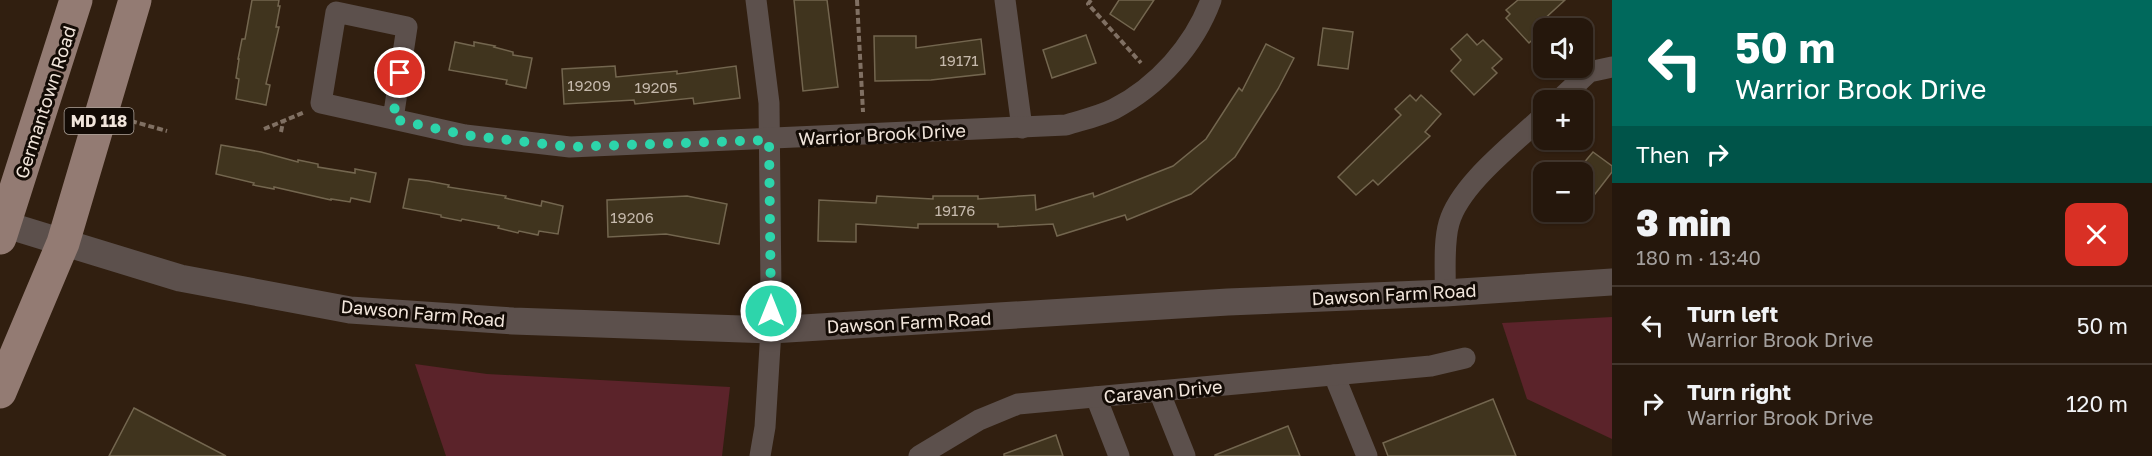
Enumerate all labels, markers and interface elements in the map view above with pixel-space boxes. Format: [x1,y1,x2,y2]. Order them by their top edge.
map controls [1533,18,1593,222]
button: sound [1533,18,1593,78]
text: 50 m [1735,22,1835,72]
street label: Germantown Road [10,23,80,181]
icon: left [1636,24,1714,102]
pin [374,47,425,98]
house number: 19171 [940,51,978,69]
icon: arrive [383,56,416,89]
text: Warrior Brook Drive [1735,73,1987,105]
house number: 19209 [567,76,611,94]
house number: 19205 [634,78,678,96]
button: + [1533,90,1593,150]
road number: MD 118 [64,108,134,134]
street label: Warrior Brook Drive [798,119,966,149]
icon: right [1701,138,1734,171]
text: Then [1636,141,1689,168]
button: − [1533,162,1593,222]
house number: 19176 [935,201,975,219]
text: 3 min [1636,201,1731,244]
button: close [2065,203,2128,266]
house number: 19206 [610,208,654,226]
text: 180 m · 13:40 [1636,245,1761,269]
position arrow [739,279,803,343]
street label: Dawson Farm Road [1311,279,1477,309]
street label: Dawson Farm Road [340,295,506,331]
text: Turn left [1687,300,1778,327]
street label: Dawson Farm Road [826,307,992,337]
icon: left [1636,309,1669,342]
text: 50 m [2077,312,2128,339]
text: Warrior Brook Drive [1687,327,1873,351]
street label: Caravan Drive [1103,375,1223,407]
text: Turn right [1687,378,1791,405]
icon: right [1636,387,1669,420]
text: 120 m [2066,390,2128,417]
text: Warrior Brook Drive [1687,405,1873,429]

